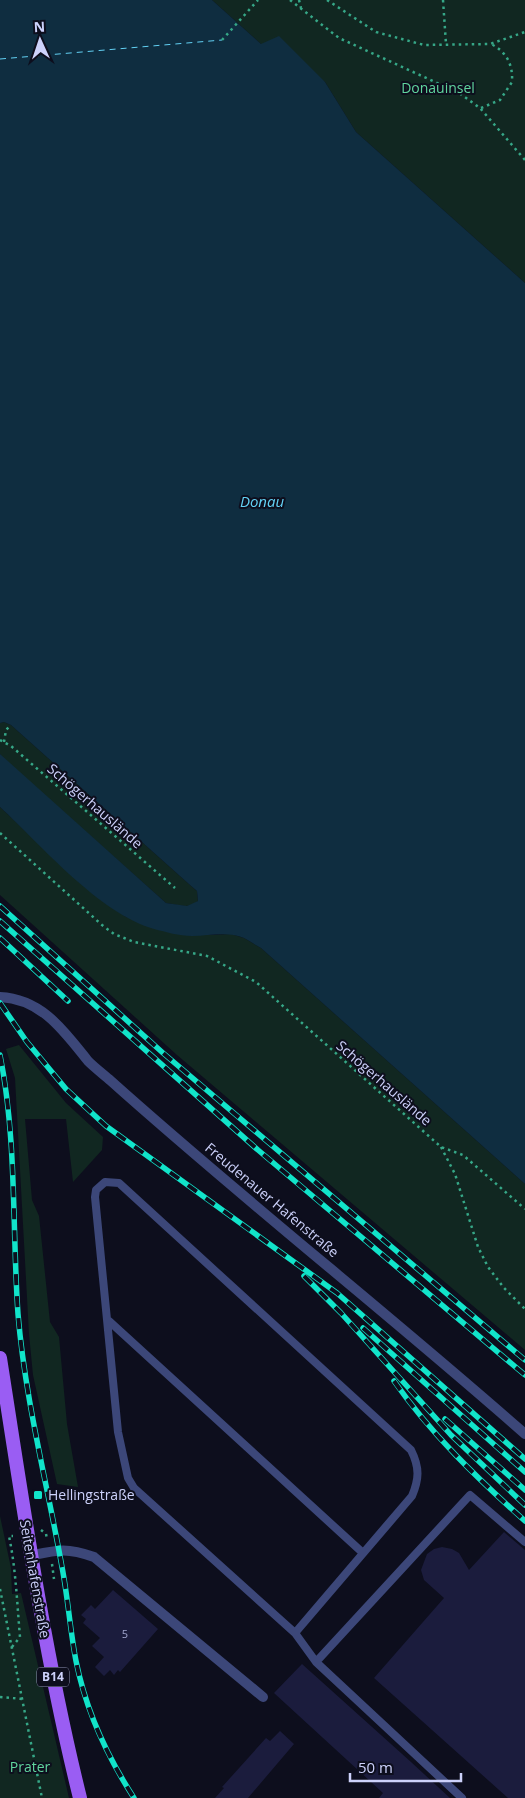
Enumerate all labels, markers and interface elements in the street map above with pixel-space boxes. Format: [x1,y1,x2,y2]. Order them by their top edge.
north arrow [15,15,65,65]
text: N [33,17,45,36]
park label: Donauinsel [401,78,475,97]
water label: Donau [240,491,284,511]
street label: Schögerhauslände [44,759,147,852]
street label: Schögerhauslände [333,1036,436,1129]
street label: Freudenauer Hafenstraße [201,1138,343,1261]
place label: Hellingstraße [48,1485,135,1504]
marker: Hellingstraße [32,1489,44,1501]
street label: Seitenhafenstraße [16,1518,55,1640]
house number: 5 [122,1626,128,1641]
road number: B14 [37,1668,69,1686]
scale bar [350,1750,461,1782]
park label: Prater [10,1757,51,1776]
text: 50 m [358,1757,393,1777]

